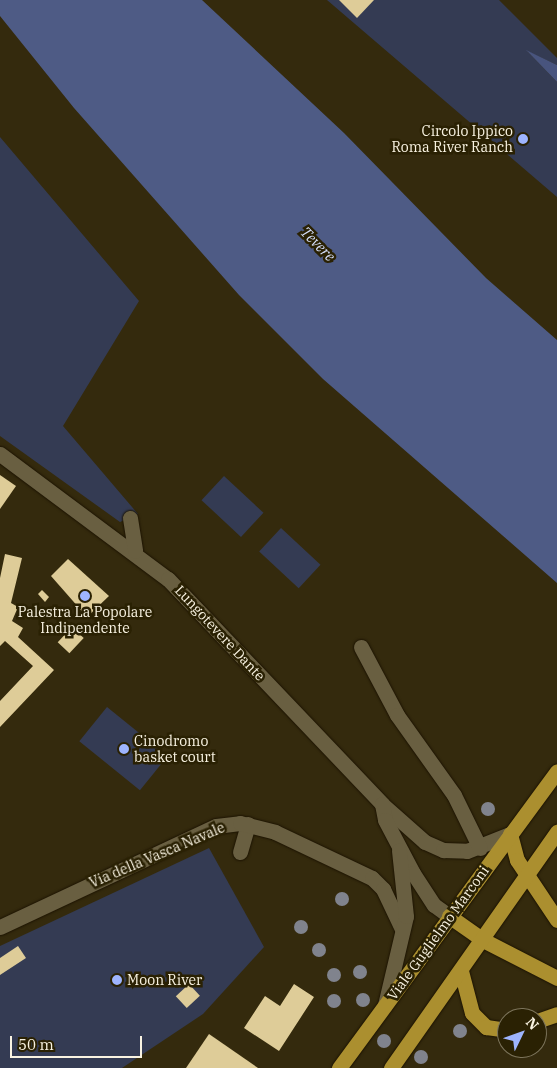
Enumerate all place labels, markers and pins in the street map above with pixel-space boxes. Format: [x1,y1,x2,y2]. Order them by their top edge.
place label: Circolo Ippico Roma River Ranch [392,123,513,156]
marker: Circolo Ippico Roma River Ranch [517,133,529,145]
marker: Palestra La Popolare Indipendente [79,590,91,602]
place label: Palestra La Popolare Indipendente [18,604,152,636]
place label: Cinodromo basket court [134,733,216,766]
marker: Cinodromo basket court [118,743,130,755]
place label: Moon River [127,972,202,988]
marker: Moon River [111,974,123,986]

